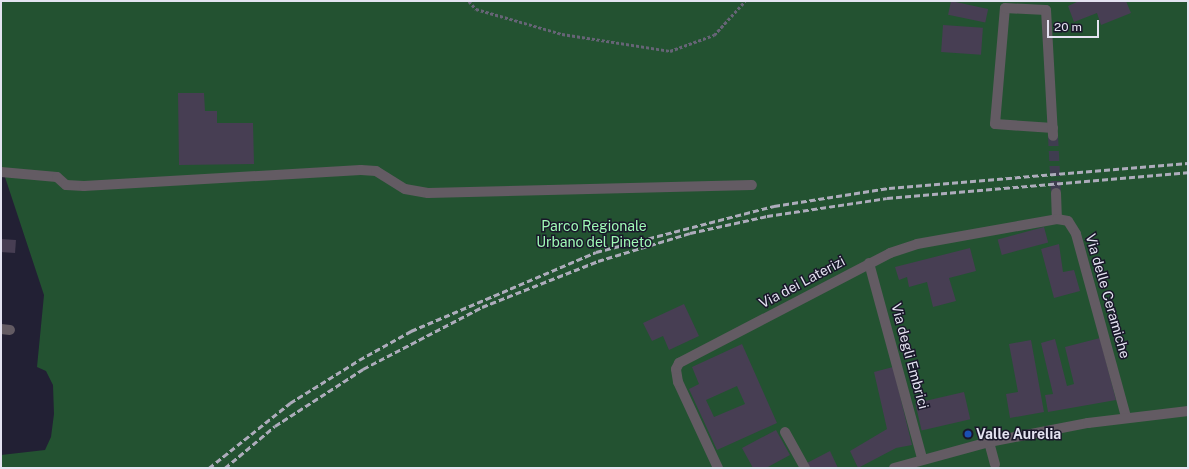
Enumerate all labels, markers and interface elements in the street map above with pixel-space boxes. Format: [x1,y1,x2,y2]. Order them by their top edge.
scale bar [1049,12,1101,38]
text: 20 m [1054,20,1082,34]
park label: Parco Regionale Urbano del Pineto [536,218,652,250]
street label: Via delle Ceramiche [1082,232,1134,360]
street label: Via dei Laterizi [756,252,848,312]
street label: Via degli Embrici [888,301,932,411]
place label: Valle Aurelia [976,426,1061,442]
marker: Valle Aurelia [963,429,973,439]

